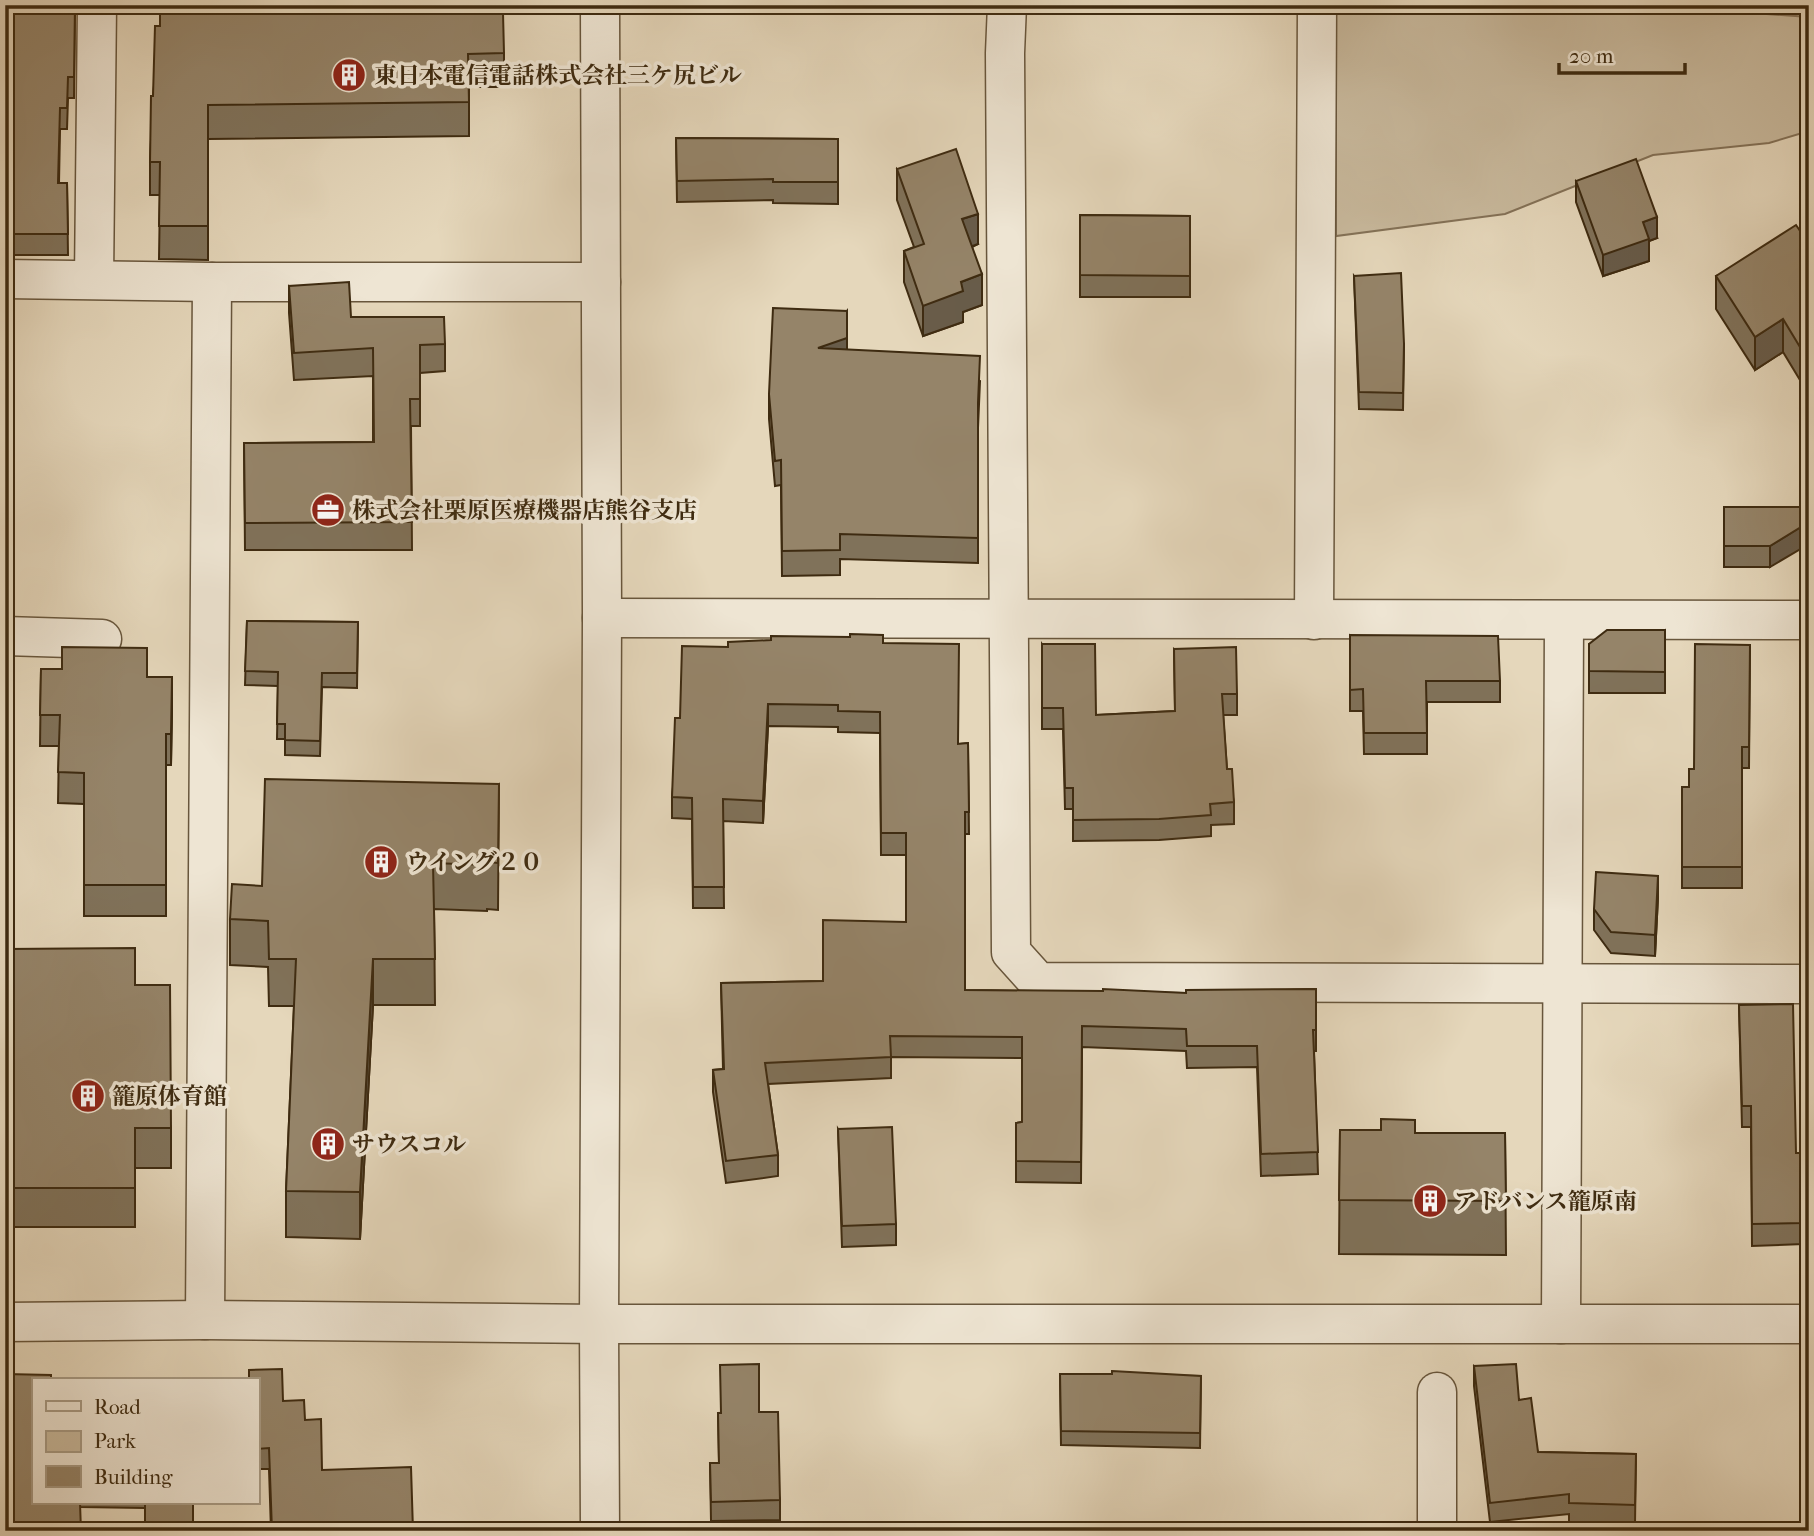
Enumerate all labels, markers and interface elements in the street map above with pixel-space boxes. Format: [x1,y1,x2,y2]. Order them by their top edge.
scale bar [1559,32,1685,76]
text: 20 m [1569,44,1614,68]
building icon: 東日本電信電話株式会社三ケ尻ビル [330,56,368,94]
place label: 東日本電信電話株式会社三ケ尻ビル [374,62,742,89]
office icon: 株式会社栗原医療機器店熊谷支店 [309,491,347,529]
place label: 株式会社栗原医療機器店熊谷支店 [352,497,697,524]
building icon: ウイング２０ [362,843,400,881]
place label: ウイング２０ [406,849,543,876]
building icon: 籠原体育館 [69,1077,107,1115]
place label: 籠原体育館 [112,1083,227,1110]
building icon: サウスコル [309,1125,347,1163]
place label: サウスコル [352,1131,466,1158]
building icon: アドバンス籠原南 [1411,1182,1449,1220]
place label: アドバンス籠原南 [1454,1188,1637,1215]
legend [32,1378,259,1504]
text: Road [94,1395,141,1419]
text: Park [94,1429,136,1453]
text: Building [94,1465,173,1489]

